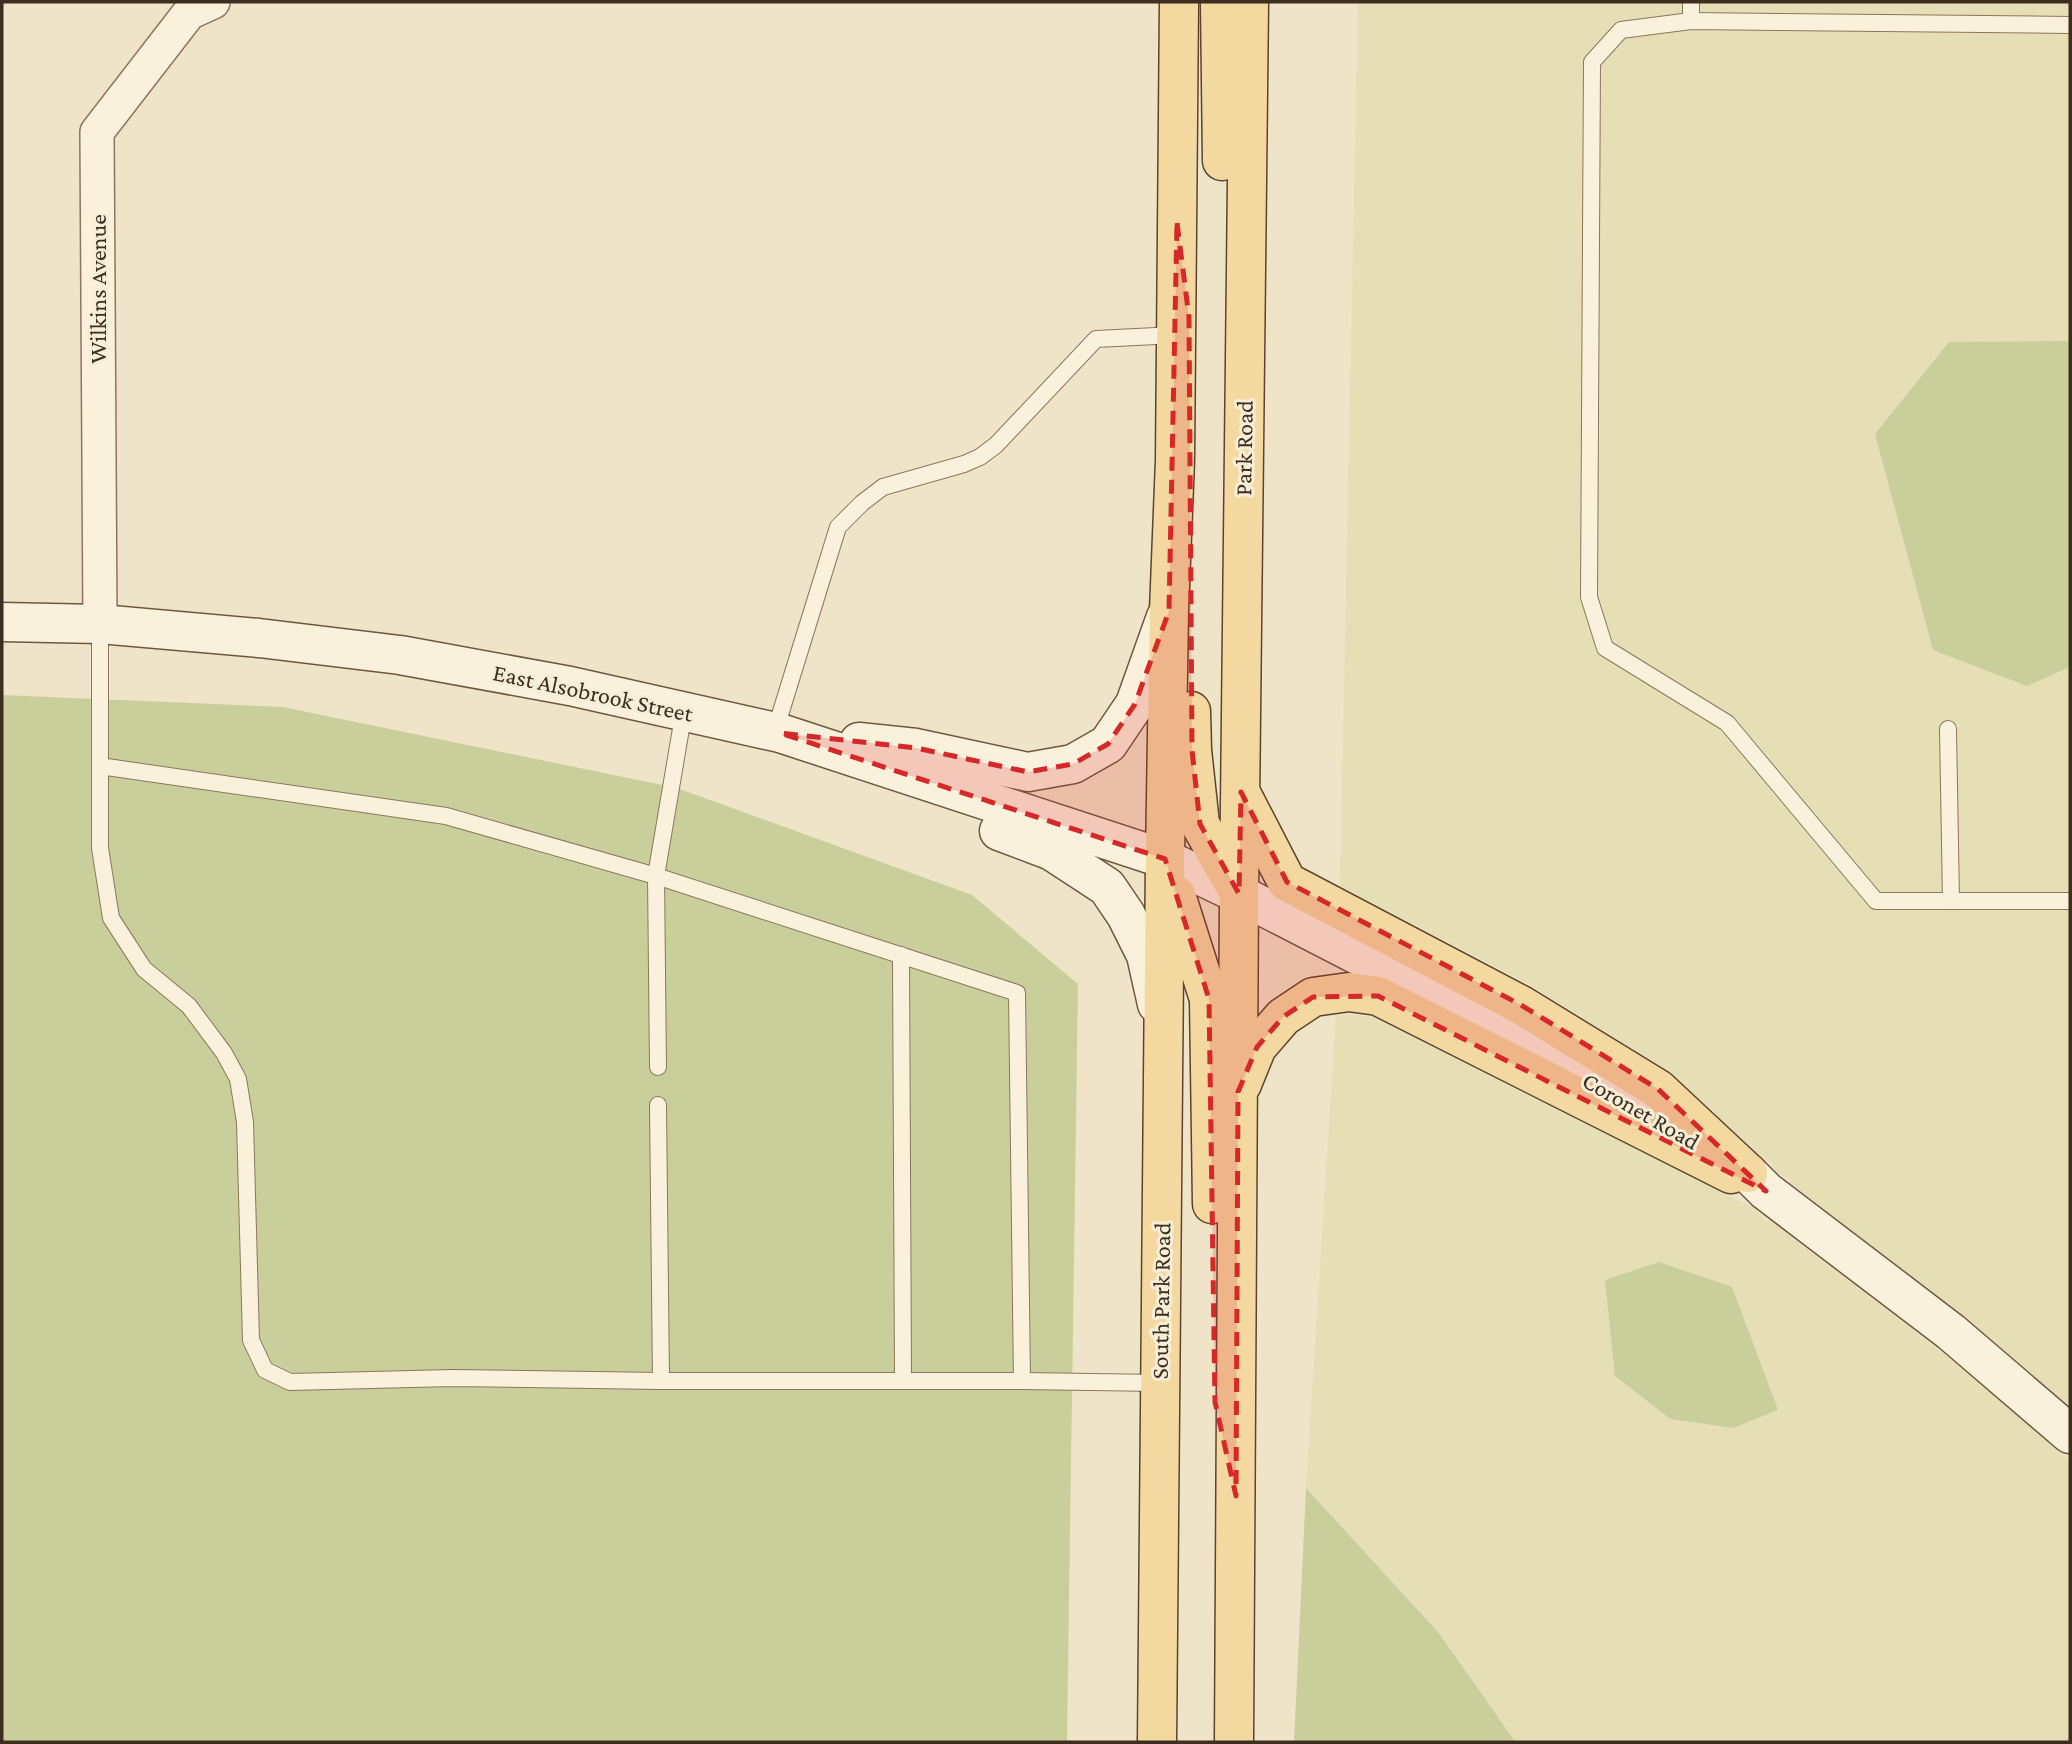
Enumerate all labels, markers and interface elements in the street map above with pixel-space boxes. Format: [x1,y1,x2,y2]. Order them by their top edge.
street label: Wilkins Avenue [84,214,111,364]
street label: Park Road [1229,400,1258,496]
street label: East Alsobrook Street [491,658,697,727]
street label: Coronet Road [1578,1066,1705,1155]
street label: South Park Road [1146,1222,1175,1380]

